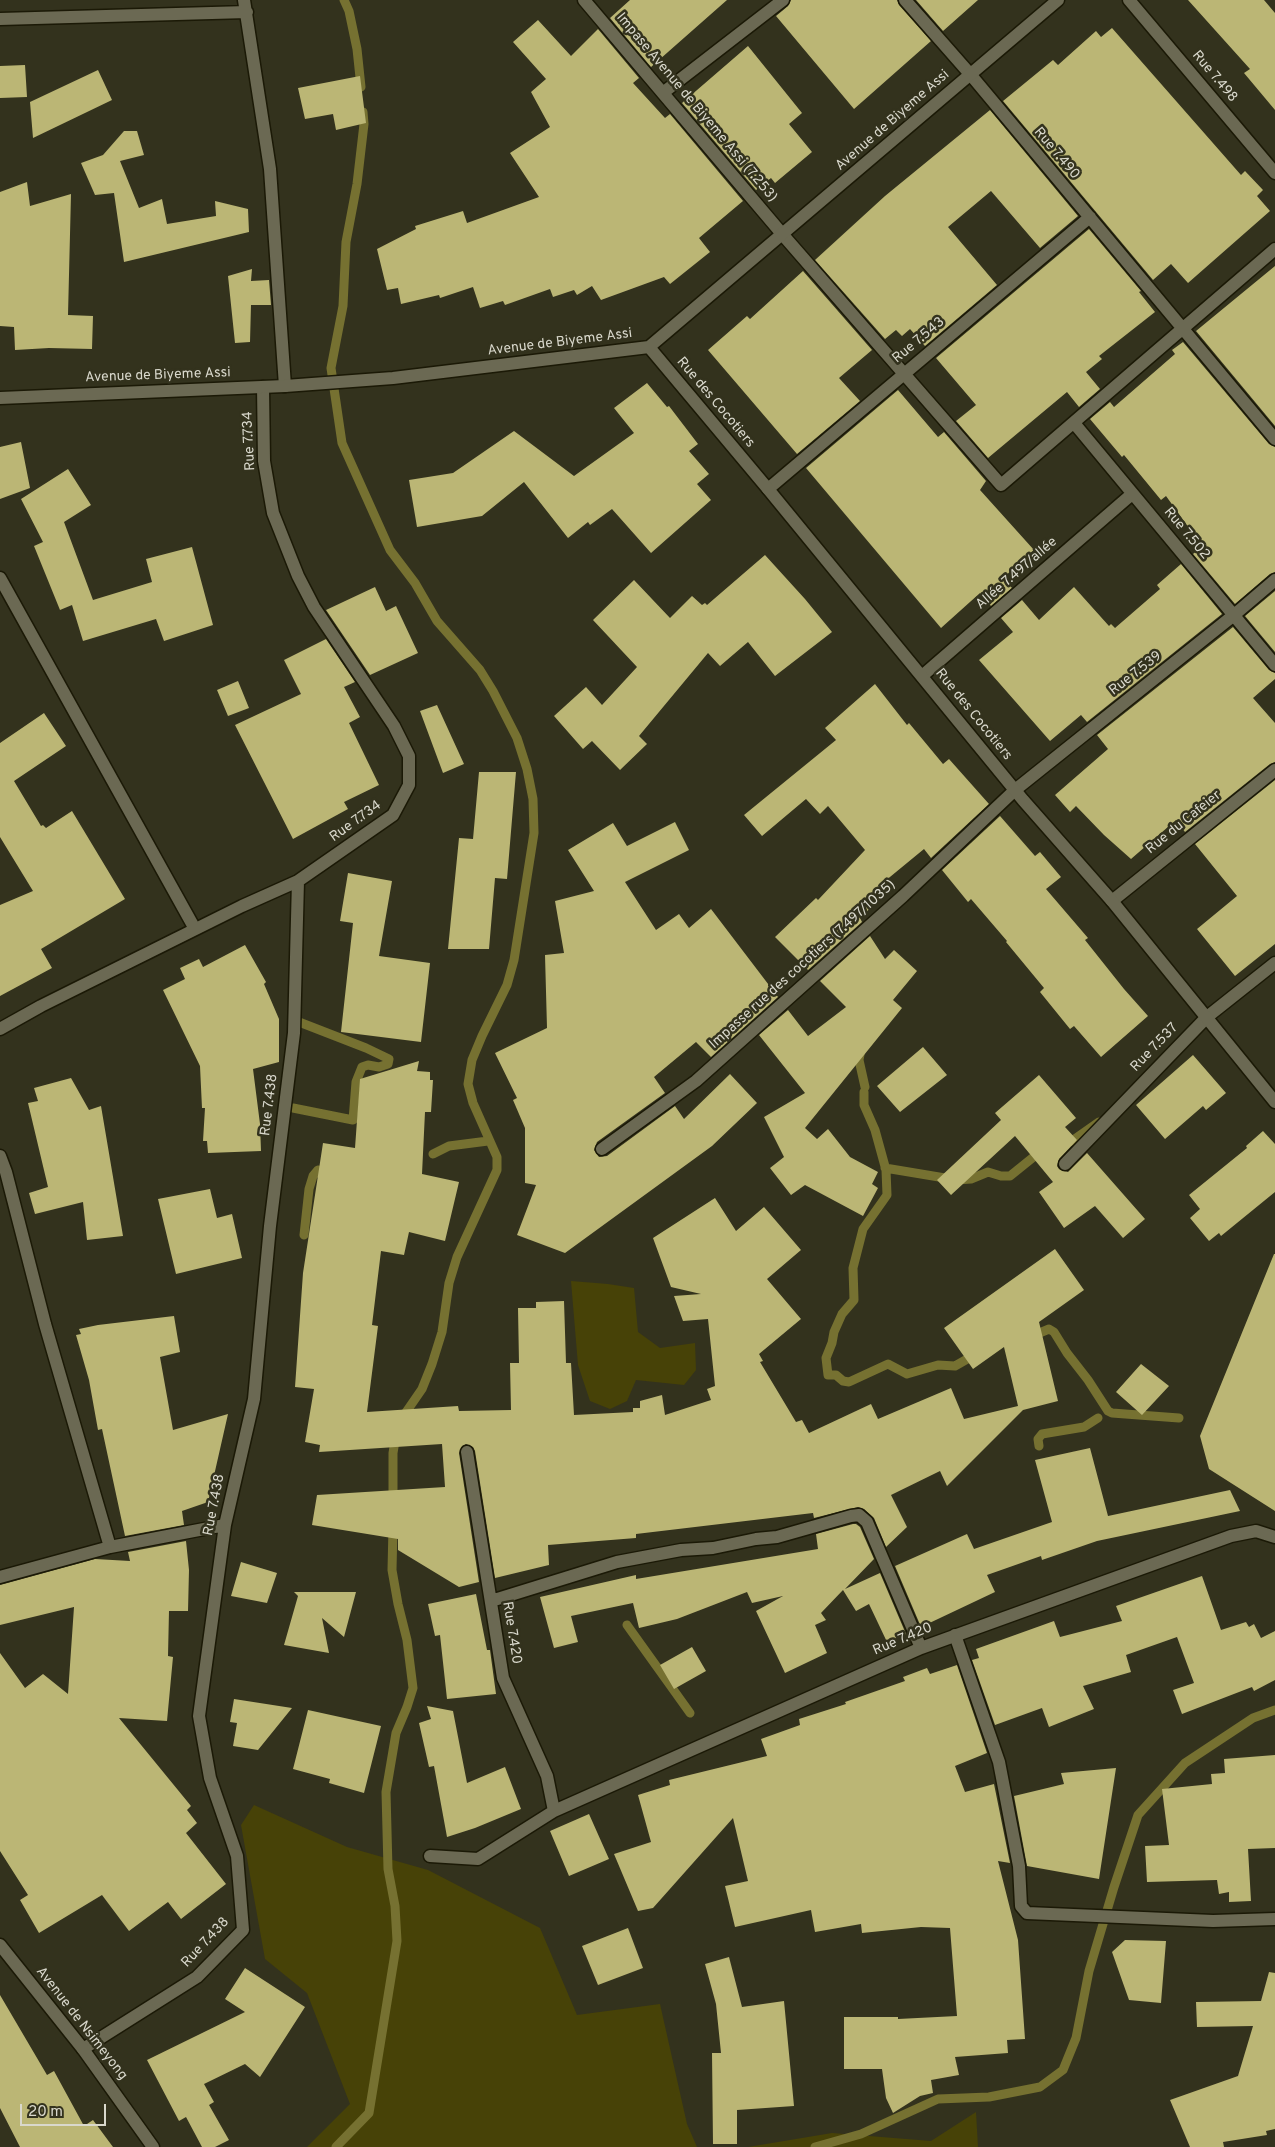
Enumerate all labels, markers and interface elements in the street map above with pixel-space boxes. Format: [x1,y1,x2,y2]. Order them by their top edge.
street label: Impase Avenue de Biyeme Assi (7.253) [612,10,780,206]
street label: Rue 7.498 [1188,48,1240,106]
street label: Avenue de Biyeme Assi [833,67,953,175]
street label: Rue 7.490 [1029,125,1083,183]
street label: Rue 7.543 [890,314,948,368]
street label: Avenue de Biyeme Assi [487,326,633,360]
street label: Rue des Cocotiers [672,354,758,452]
street label: Avenue de Biyeme Assi [85,365,231,387]
street label: Rue 7.734 [240,411,260,471]
street label: Rue 7.502 [1159,504,1213,564]
street label: Allée 7.497/allée [973,534,1061,614]
street label: Rue 7.539 [1106,648,1166,700]
street label: Rue des Cocotiers [931,666,1015,764]
street label: Rue du Cafeier [1143,788,1225,858]
street label: Rue 7.734 [327,798,385,846]
street label: Impasse rue des cocotiers (7.497/1035) [707,877,899,1053]
street label: Rue 7.537 [1128,1020,1182,1076]
street label: Rue 7.438 [258,1073,282,1137]
street label: Rue 7.438 [201,1473,229,1537]
street label: Rue 7.420 [498,1601,524,1665]
street label: Rue 7.420 [871,1620,935,1660]
street label: Rue 7.438 [179,1914,233,1972]
street label: Avenue de Nsimeyong [32,1964,130,2084]
scale bar [22,2094,109,2126]
text: 20 m [28,2103,63,2122]

